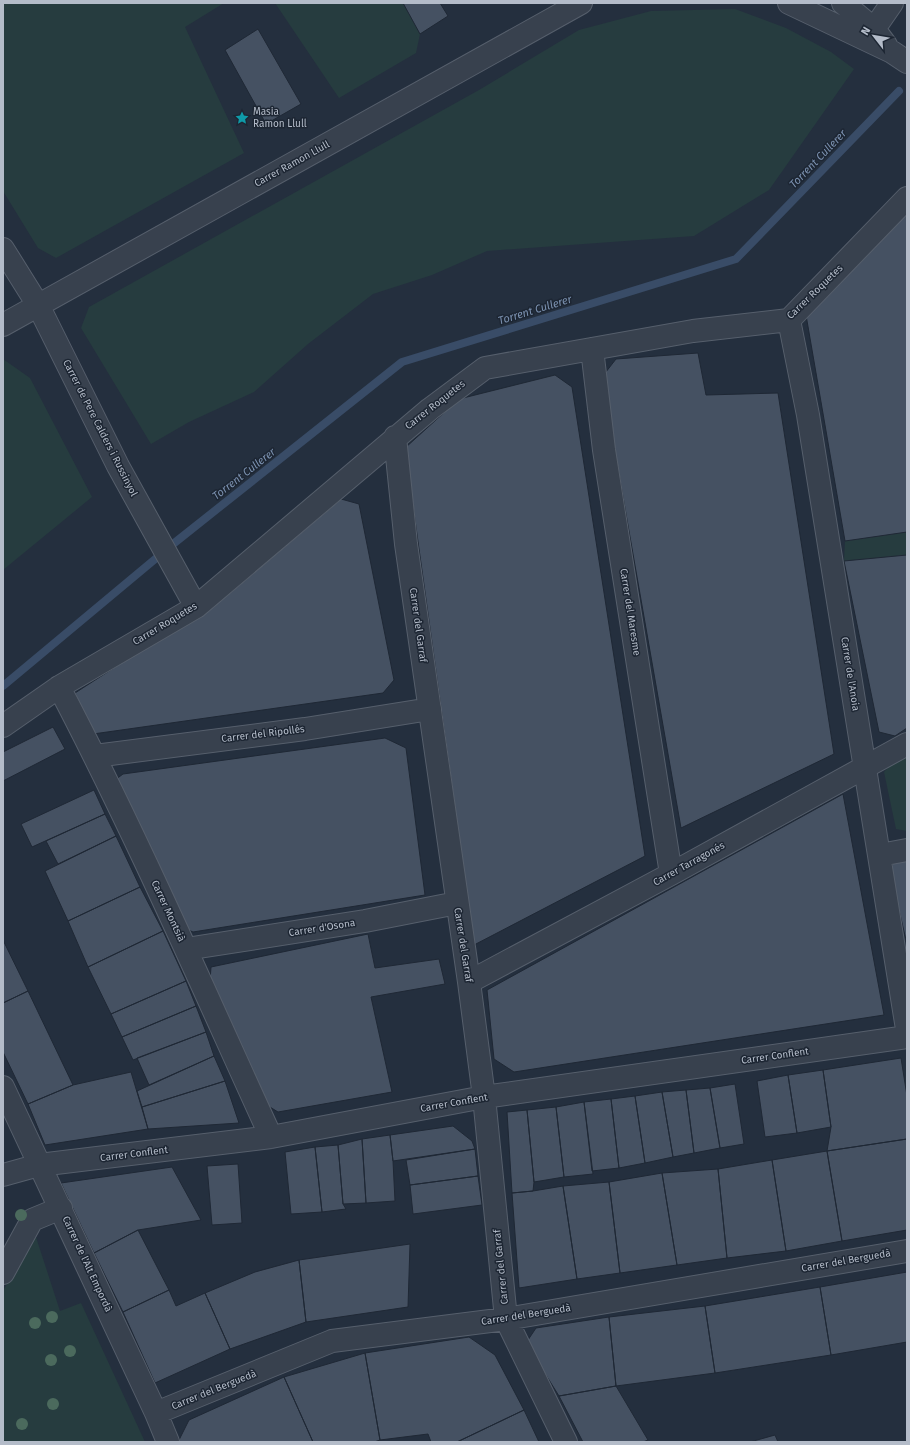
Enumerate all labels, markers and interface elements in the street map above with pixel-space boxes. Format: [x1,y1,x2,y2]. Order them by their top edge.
north arrow [854,16,894,56]
text: N [858,25,873,38]
place label: Masia Ramon Llull [253,106,307,130]
place icon: Masia Ramon Llull [234,110,250,126]
water label: Torrent Cullerer [787,126,850,191]
street label: Carrer Ramon Llull [252,138,332,190]
street label: Carrer Roquetes [785,262,846,322]
water label: Torrent Cullerer [497,292,574,327]
street label: Carrer de Pere Calders i Russinyol [60,358,140,499]
street label: Carrer Roquetes [403,378,468,432]
water label: Torrent Cullerer [210,445,279,503]
street label: Carrer del Maresme [617,567,643,657]
street label: Carrer del Garraf [407,587,429,664]
street label: Carrer Roquetes [131,600,200,648]
street label: Carrer de l'Anoia [838,636,862,712]
street label: Carrer del Ripollés [221,723,306,745]
street label: Carrer Tarragonés [651,839,727,889]
street label: Carrer Montsià [149,878,187,944]
street label: Carrer del Garraf [451,907,475,984]
street label: Carrer d'Osona [288,917,356,939]
street label: Carrer Conflent [740,1045,810,1067]
street label: Carrer Conflent [419,1091,489,1115]
street label: Carrer Conflent [99,1144,169,1164]
street label: Carrer de l'Alt Empordà [59,1214,115,1314]
street label: Carrer del Garraf [491,1228,511,1305]
street label: Carrer del Berguedà [800,1247,892,1275]
street label: Carrer del Berguedà [480,1302,572,1328]
street label: Carrer del Berguedà [170,1368,258,1412]

